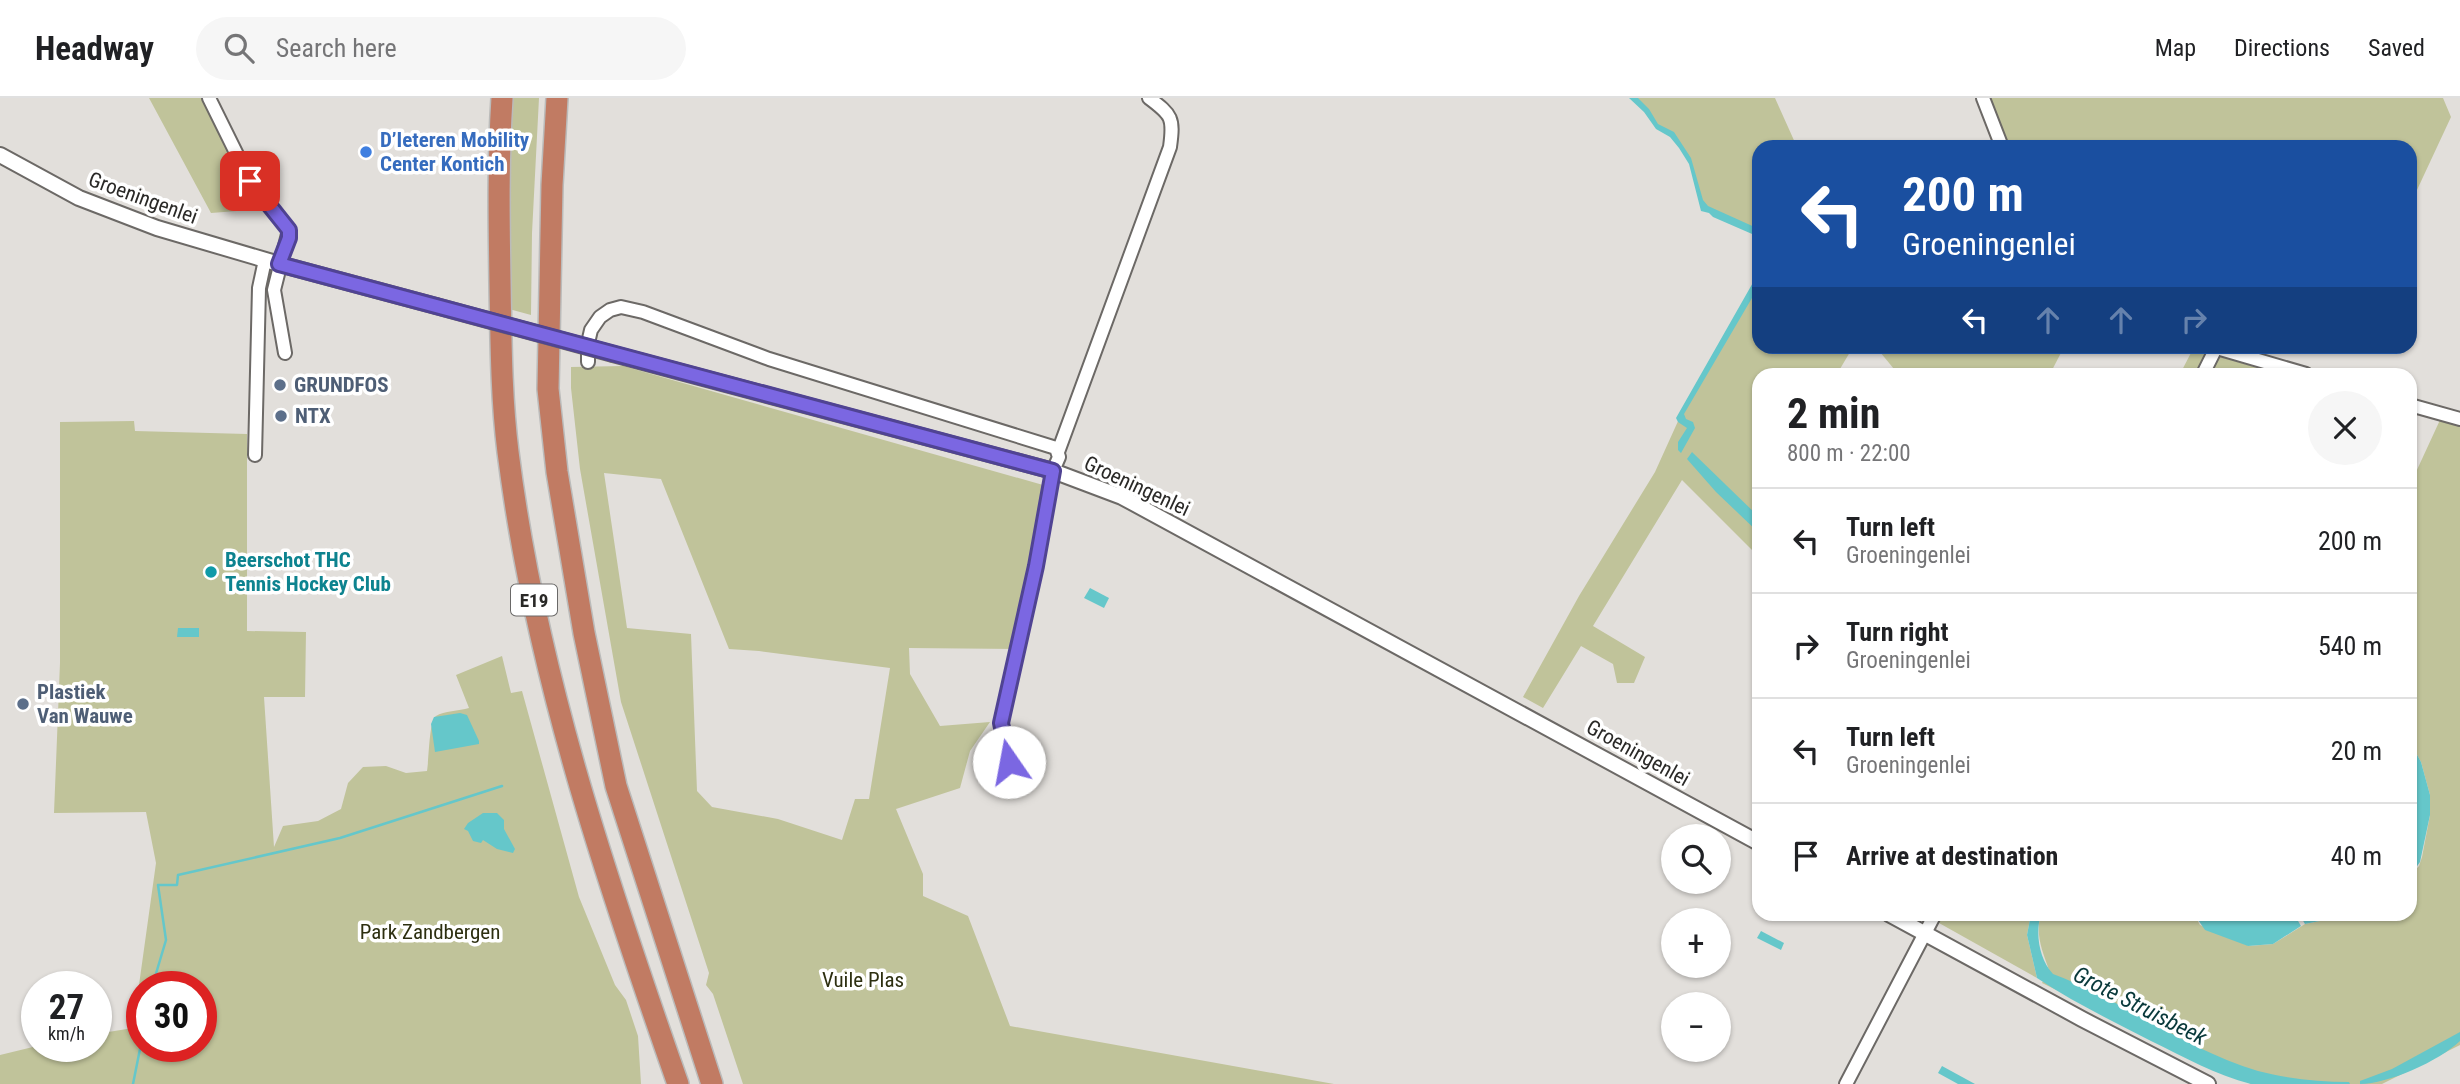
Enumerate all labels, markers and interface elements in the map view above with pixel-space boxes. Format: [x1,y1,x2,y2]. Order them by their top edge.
search box [196,17,686,80]
text: Headway [35,29,154,68]
icon: search [220,29,258,67]
text: Search here [276,33,397,63]
text: Map [2155,34,2196,62]
text: Directions [2234,34,2330,62]
text: Saved [2368,34,2425,62]
place label: D’Ieteren Mobility Center Kontich [380,128,530,176]
marker: D’Ieteren Mobility Center Kontich [358,144,374,160]
pin [220,151,280,211]
icon: arrive [231,162,269,200]
text: 200 m [1902,166,2024,223]
street label: Groeningenlei [85,167,201,229]
icon: left [1787,168,1878,259]
text: Groeningenlei [1902,225,2076,263]
icon: left [1956,301,1994,339]
icon: ahead [2029,301,2067,339]
icon: ahead [2102,301,2140,339]
icon: right [2175,301,2213,339]
place label: GRUNDFOS [294,373,389,397]
marker: GRUNDFOS [272,377,288,393]
text: 2 min [1787,389,1880,438]
button: close [2308,391,2382,465]
place label: NTX [295,404,331,428]
marker: NTX [273,408,289,424]
text: 800 m · 22:00 [1787,440,1911,467]
street label: Groeningenlei [1080,451,1194,521]
text: Turn left [1846,512,1935,542]
icon: left [1787,522,1825,560]
text: 200 m [2318,526,2382,556]
text: Groeningenlei [1846,542,1971,569]
place label: Beerschot THC Tennis Hockey Club [225,548,391,596]
marker: Beerschot THC Tennis Hockey Club [203,564,219,580]
road number: E19 [511,584,557,615]
text: Turn right [1846,617,1948,647]
icon: right [1787,627,1825,665]
text: 540 m [2318,631,2382,661]
text: Groeningenlei [1846,647,1971,674]
place label: Plastiek Van Wauwe [37,680,133,728]
marker: Plastiek Van Wauwe [15,696,31,712]
street label: Groeningenlei [1582,715,1694,791]
text: Turn left [1846,722,1935,752]
position arrow [972,725,1046,799]
icon: left [1787,732,1825,770]
text: 20 m [2331,736,2382,766]
text: Groeningenlei [1846,752,1971,779]
map controls [1661,824,1731,1062]
button: search [1661,824,1731,894]
icon: arrive [1787,837,1825,875]
text: Arrive at destination [1846,841,2058,871]
text: 40 m [2331,841,2382,871]
button: + [1661,908,1731,978]
park label: Park Zandbergen [360,920,500,944]
water label: Grote Struisbeek [2069,961,2212,1052]
park label: Vuile Plas [822,968,904,992]
speed limit sign: 30 [126,971,217,1062]
text: 27 [49,987,84,1028]
button: − [1661,992,1731,1062]
text: km/h [48,1023,85,1044]

